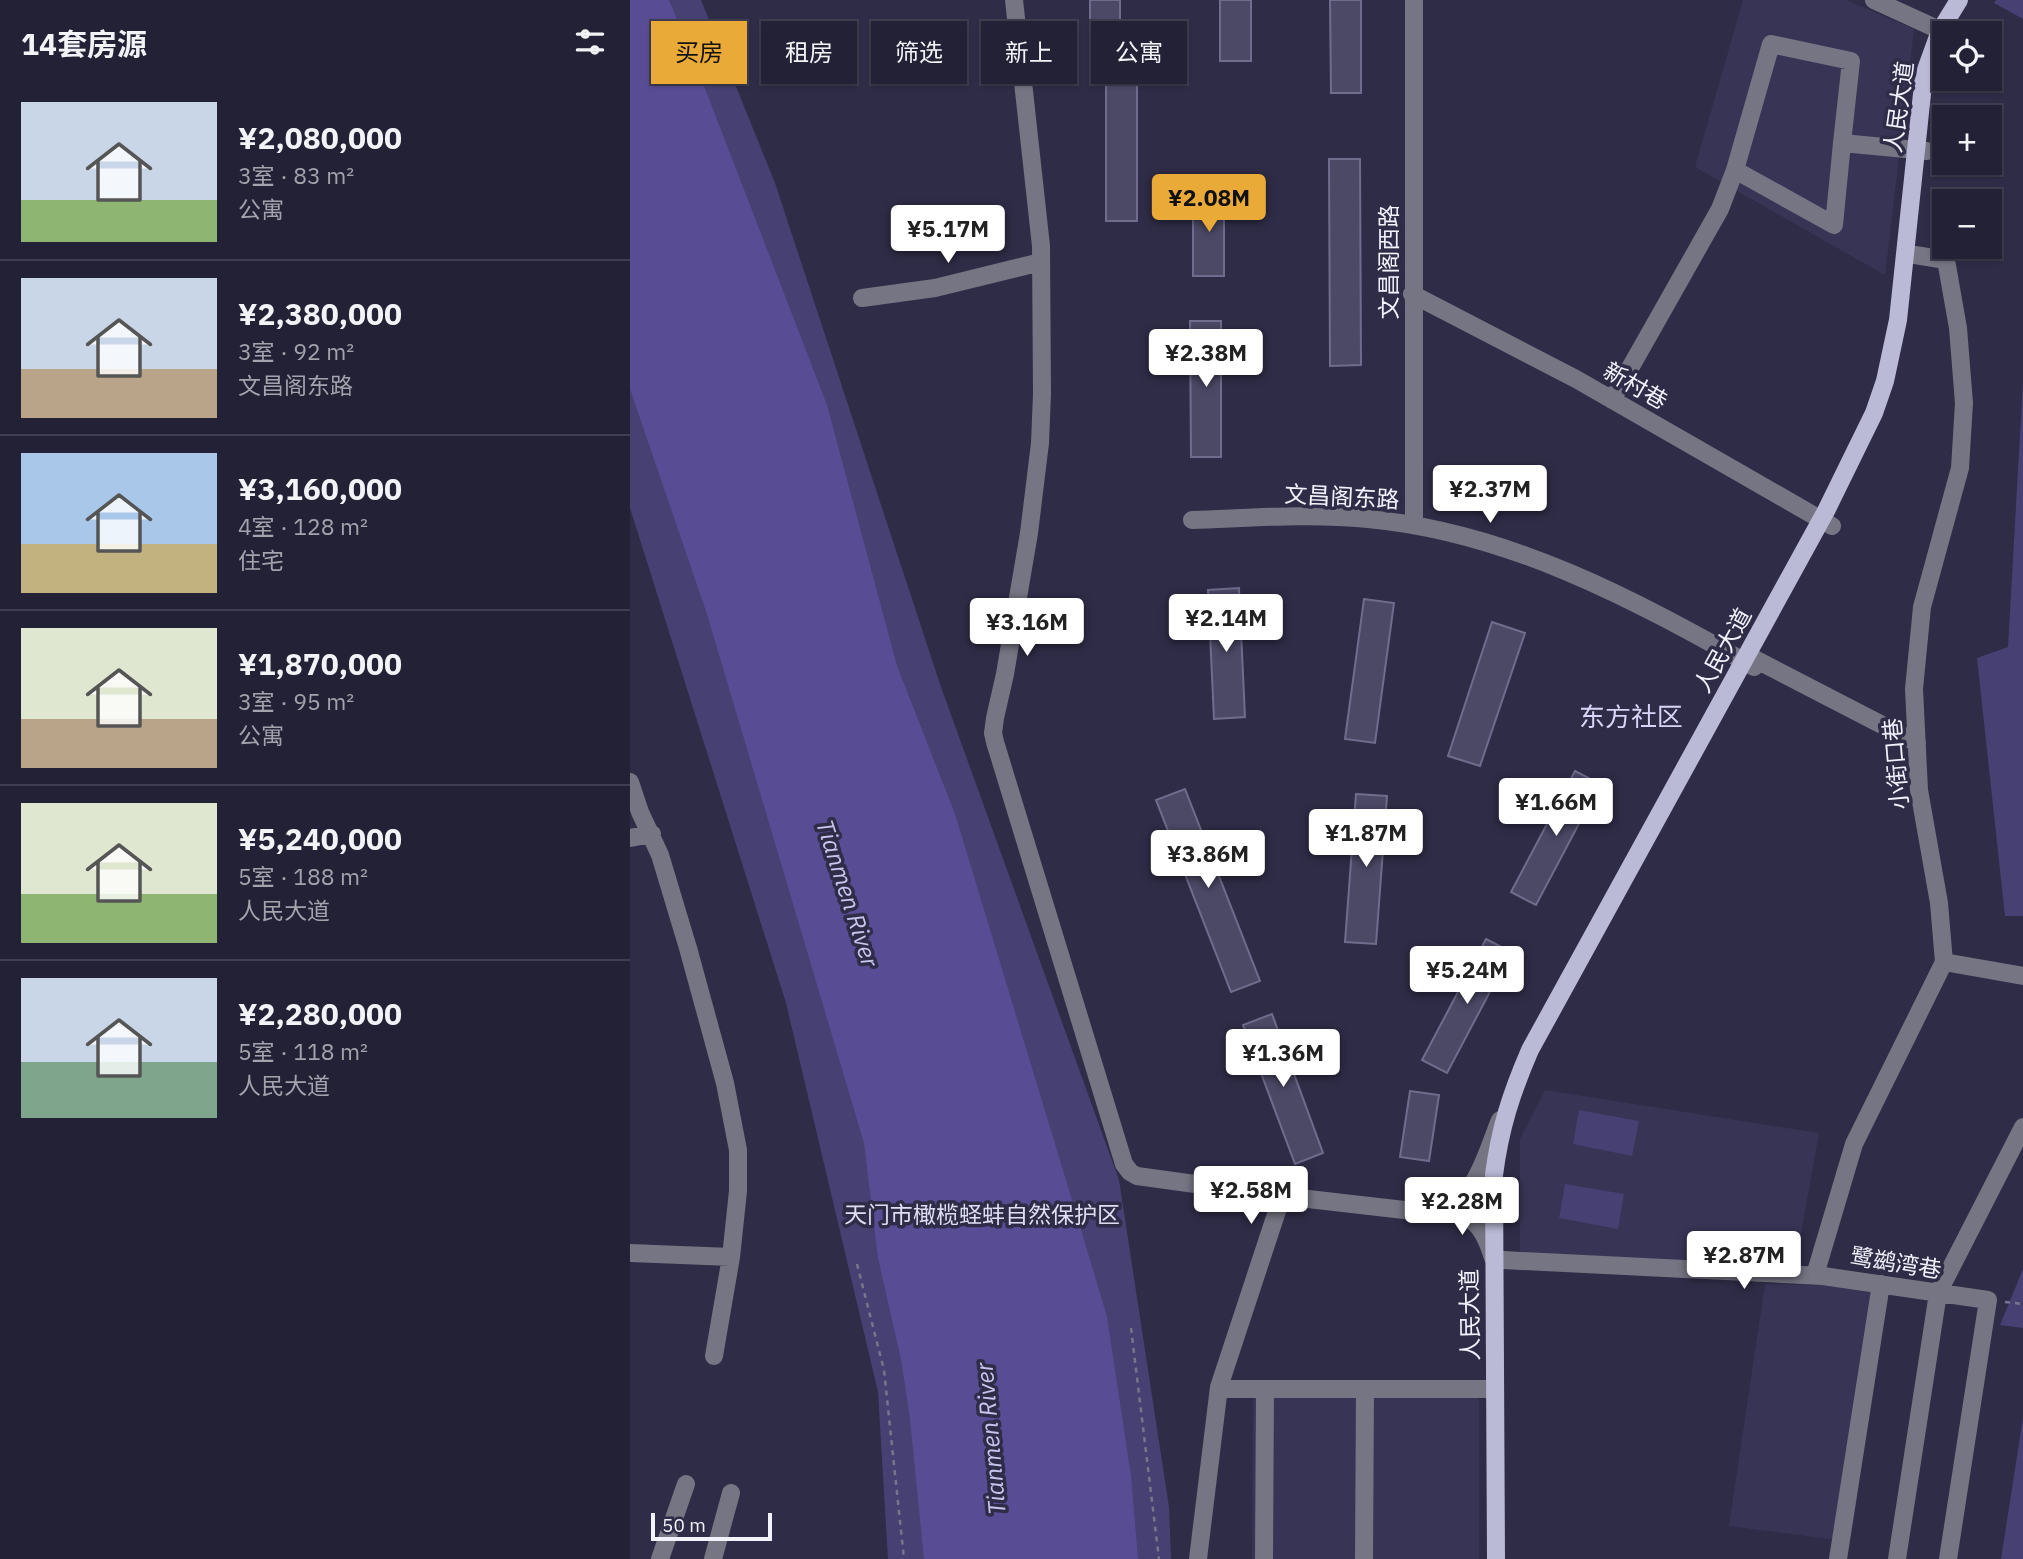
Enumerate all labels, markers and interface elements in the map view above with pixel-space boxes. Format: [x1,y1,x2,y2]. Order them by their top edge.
chip: 买房 [651,21,747,84]
chip: 租房 [761,21,857,84]
chip: 筛选 [871,21,967,84]
chip: 新上 [981,21,1077,84]
chip: 公寓 [1091,21,1187,84]
map controls [1932,21,2002,259]
button: locate [1932,21,2002,91]
icon: filters [571,23,609,61]
text: 14套房源 [21,24,147,63]
street label: 人民大道 [1877,59,1919,155]
button: + [1932,105,2002,175]
text: ¥2,080,000 [238,118,402,157]
icon: home [77,130,161,214]
text: 3室 · 83 m² [238,160,354,190]
pin: ¥2.08M [1152,174,1266,234]
text: ¥2.08M [1168,182,1250,212]
button: − [1932,189,2002,259]
text: 公寓 [238,194,284,224]
pin: ¥5.17M [891,205,1005,265]
street label: 文昌阁西路 [1373,205,1403,320]
text: ¥5.17M [907,213,989,243]
text: ¥2,380,000 [238,294,402,333]
icon: home [77,306,161,390]
pin: ¥2.38M [1149,330,1263,389]
text: 3室 · 92 m² [238,336,354,366]
text: ¥2.38M [1165,337,1247,367]
street label: 新村巷 [1599,355,1673,415]
text: 文昌阁东路 [238,370,353,400]
pin: ¥2.37M [1433,466,1547,525]
text: ¥3,160,000 [238,469,402,508]
text: ¥2.37M [1449,473,1531,503]
street label: 文昌阁东路 [1284,478,1400,514]
icon: home [77,481,161,565]
text: 4室 · 128 m² [238,511,368,541]
text: 住宅 [238,545,284,575]
pin: ¥2.14M [1169,594,1283,654]
pin: ¥3.16M [970,598,1084,658]
text: ¥2.14M [1185,602,1267,632]
street label: 人民大道 [1687,602,1757,698]
text: ¥3.16M [986,606,1068,636]
text: ¥1,870,000 [238,644,402,683]
icon: home [77,656,161,740]
text: 3室 · 95 m² [238,686,354,716]
district label: 东方社区 [1579,699,1683,733]
street label: 小街口巷 [1876,717,1914,811]
text: 公寓 [238,720,284,750]
pin: ¥1.66M [1499,778,1613,838]
text: ¥1.66M [1515,786,1597,816]
pin: ¥1.87M [1309,810,1423,869]
water label: Tianmen River [809,815,887,972]
text: ¥1.87M [1325,817,1407,847]
text: ¥5,240,000 [238,819,402,858]
pin: ¥3.86M [1151,830,1265,890]
icon: home [77,831,161,915]
text: ¥3.86M [1167,838,1249,868]
text: 5室 · 188 m² [238,861,368,891]
text: 人民大道 [238,895,330,925]
pin: ¥5.24M [1410,946,1524,1006]
text: ¥5.24M [1426,954,1508,984]
text: ¥2,280,000 [238,994,402,1033]
icon: home [77,1006,161,1090]
pin: ¥1.36M [1226,1030,1340,1089]
text: 5室 · 118 m² [238,1036,368,1066]
text: ¥1.36M [1242,1037,1324,1067]
text: 人民大道 [238,1070,330,1100]
pin: ¥2.58M [1194,1166,1308,1226]
text: ¥2.58M [1210,1174,1292,1204]
pin: ¥2.28M [1405,1178,1519,1237]
text: ¥2.28M [1421,1185,1503,1215]
park label: 天门市橄榄蛏蚌自然保护区 [844,1199,1120,1229]
pin: ¥2.87M [1687,1232,1801,1291]
text: ¥2.87M [1703,1239,1785,1269]
street label: 鹭鹚湾巷 [1848,1240,1944,1284]
street label: 人民大道 [1453,1269,1485,1361]
water label: Tianmen River [967,1360,1013,1517]
scale bar [651,1510,772,1542]
text: 50 m [662,1513,706,1537]

